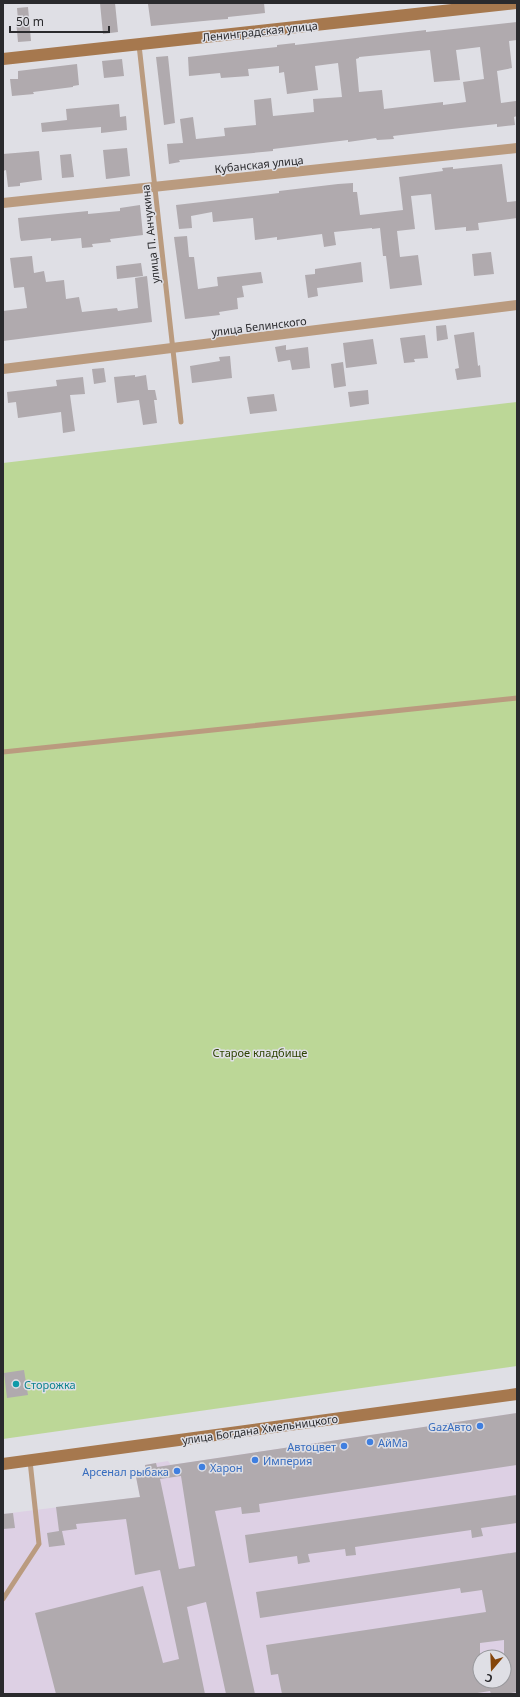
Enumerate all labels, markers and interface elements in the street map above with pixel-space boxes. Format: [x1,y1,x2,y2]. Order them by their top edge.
scale bar [10,8,109,34]
text: 50 m [16,13,44,30]
street label: Ленинградская улица [202,17,318,45]
street label: Кубанская улица [214,152,304,176]
street label: улица П. Анчукина [137,184,163,284]
street label: улица Белинского [211,313,307,339]
park label: Старое кладбище [213,1045,307,1060]
place label: Сторожка [24,1377,76,1392]
marker: Сторожка [11,1379,21,1389]
street label: улица Богдана Хмельницкого [181,1411,339,1447]
place label: GazАвто [428,1419,472,1434]
marker: GazАвто [475,1421,485,1431]
place label: АйМа [378,1435,408,1450]
marker: АйМа [365,1437,375,1447]
place label: Автоцвет [287,1439,336,1454]
marker: Автоцвет [339,1441,349,1451]
place label: Империя [263,1453,312,1468]
marker: Империя [250,1455,260,1465]
place label: Харон [210,1460,242,1475]
marker: Харон [197,1462,207,1472]
place label: Арсенал рыбака [82,1464,169,1479]
marker: Арсенал рыбака [172,1466,182,1476]
north arrow [472,1649,512,1689]
text: С [483,1671,494,1687]

